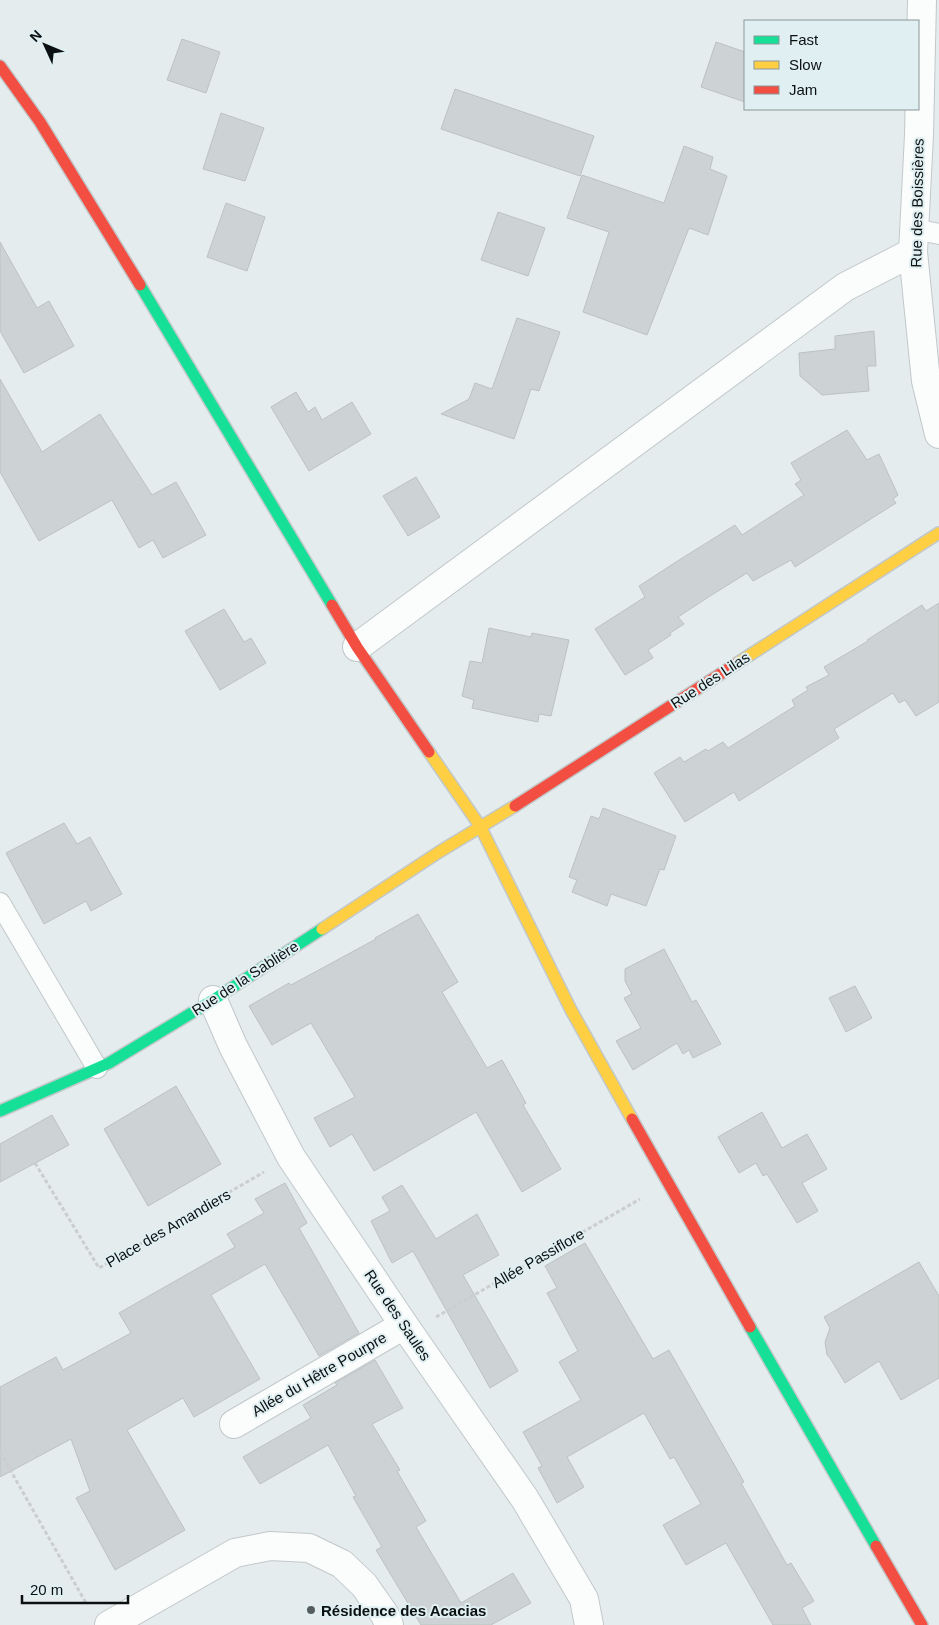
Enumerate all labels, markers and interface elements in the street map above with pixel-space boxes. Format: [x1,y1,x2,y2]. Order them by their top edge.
north arrow [20,20,70,70]
legend [744,20,919,110]
text: N [26,27,45,45]
text: Fast [789,31,819,48]
text: Slow [789,56,822,73]
text: Jam [789,81,817,98]
street label: Rue des Boissières [907,138,927,268]
street label: Rue des Lilas [667,648,753,712]
street label: Rue de la Sablière [189,937,301,1019]
street label: Place des Amandiers [103,1185,233,1271]
street label: Allée Passiflore [489,1225,587,1291]
street label: Rue des Saules [361,1266,435,1364]
street label: Allée du Hêtre Pourpre [249,1328,389,1420]
scale bar [22,1572,129,1604]
text: 20 m [30,1581,63,1598]
place label: Résidence des Acacias [321,1602,486,1619]
marker: Résidence des Acacias [305,1604,317,1616]

